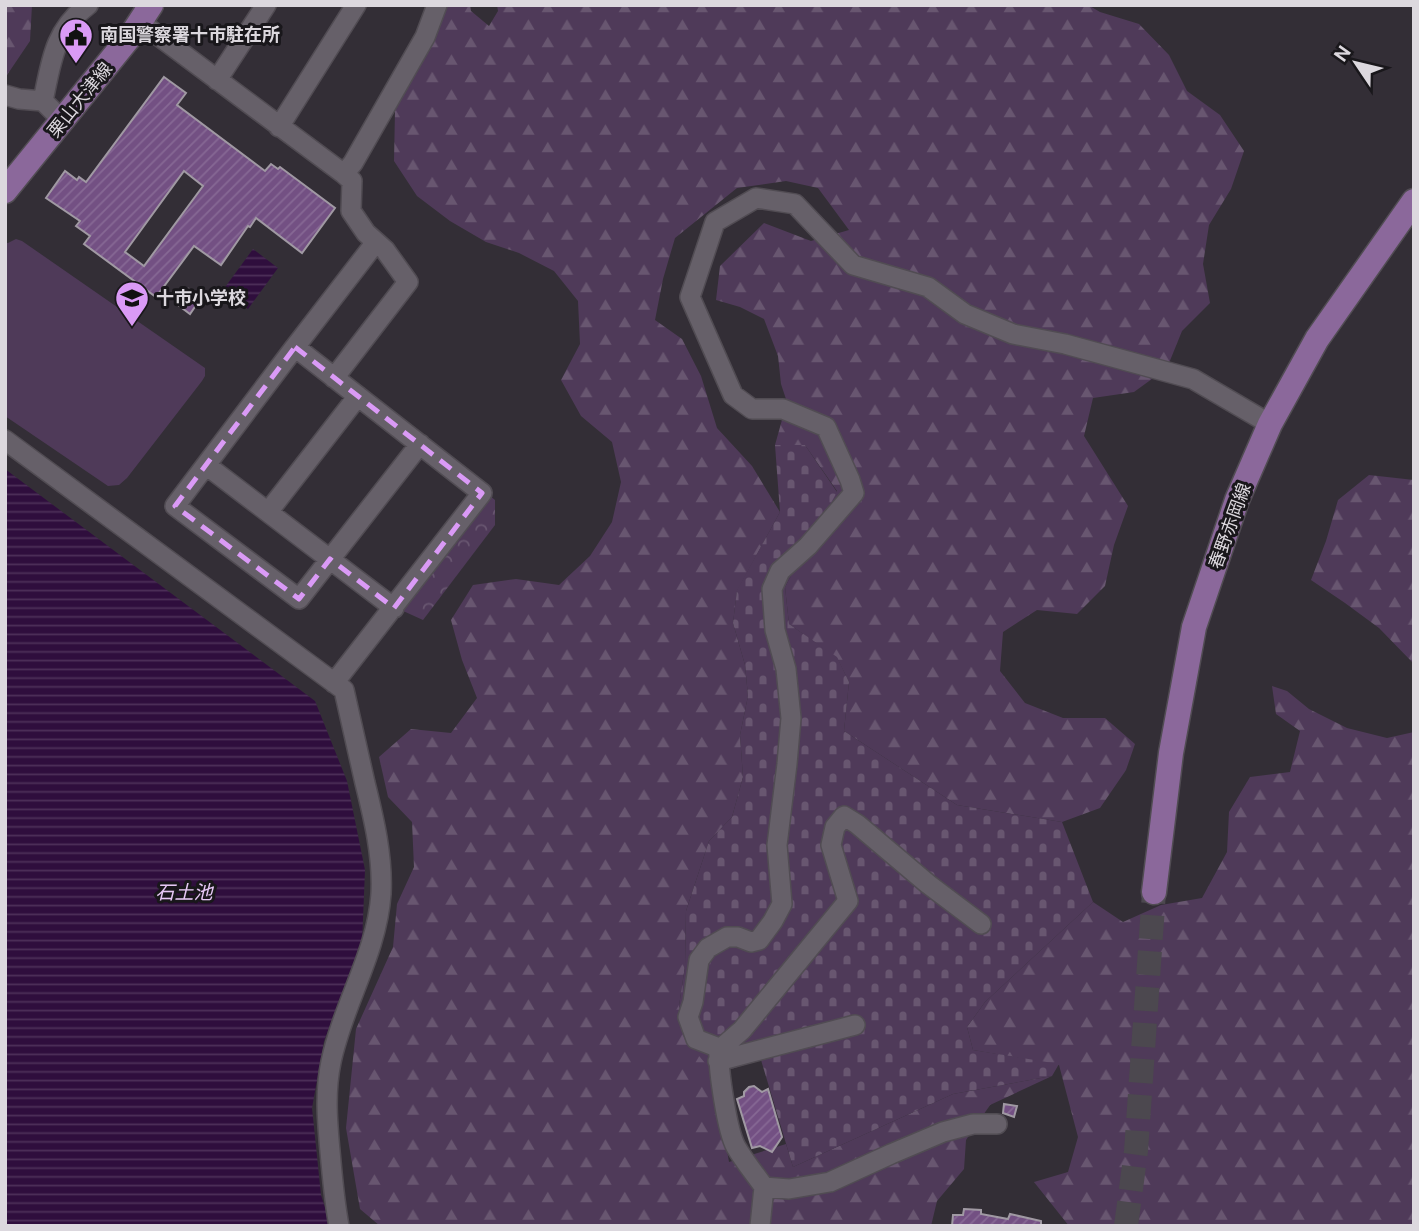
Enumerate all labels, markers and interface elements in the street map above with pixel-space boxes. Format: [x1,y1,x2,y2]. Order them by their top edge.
public building icon: 南国警察署十市駐在所 [57,16,95,65]
place label: 南国警察署十市駐在所 [100,23,280,47]
north arrow [1321,28,1391,98]
text: N [1328,41,1357,66]
street label: 栗山大津線 [42,57,118,143]
school or university icon: 十市小学校 [113,279,151,328]
place label: 十市小学校 [156,286,246,310]
street label: 春野赤岡線 [1203,480,1257,572]
water label: 石土池 [155,880,214,905]

